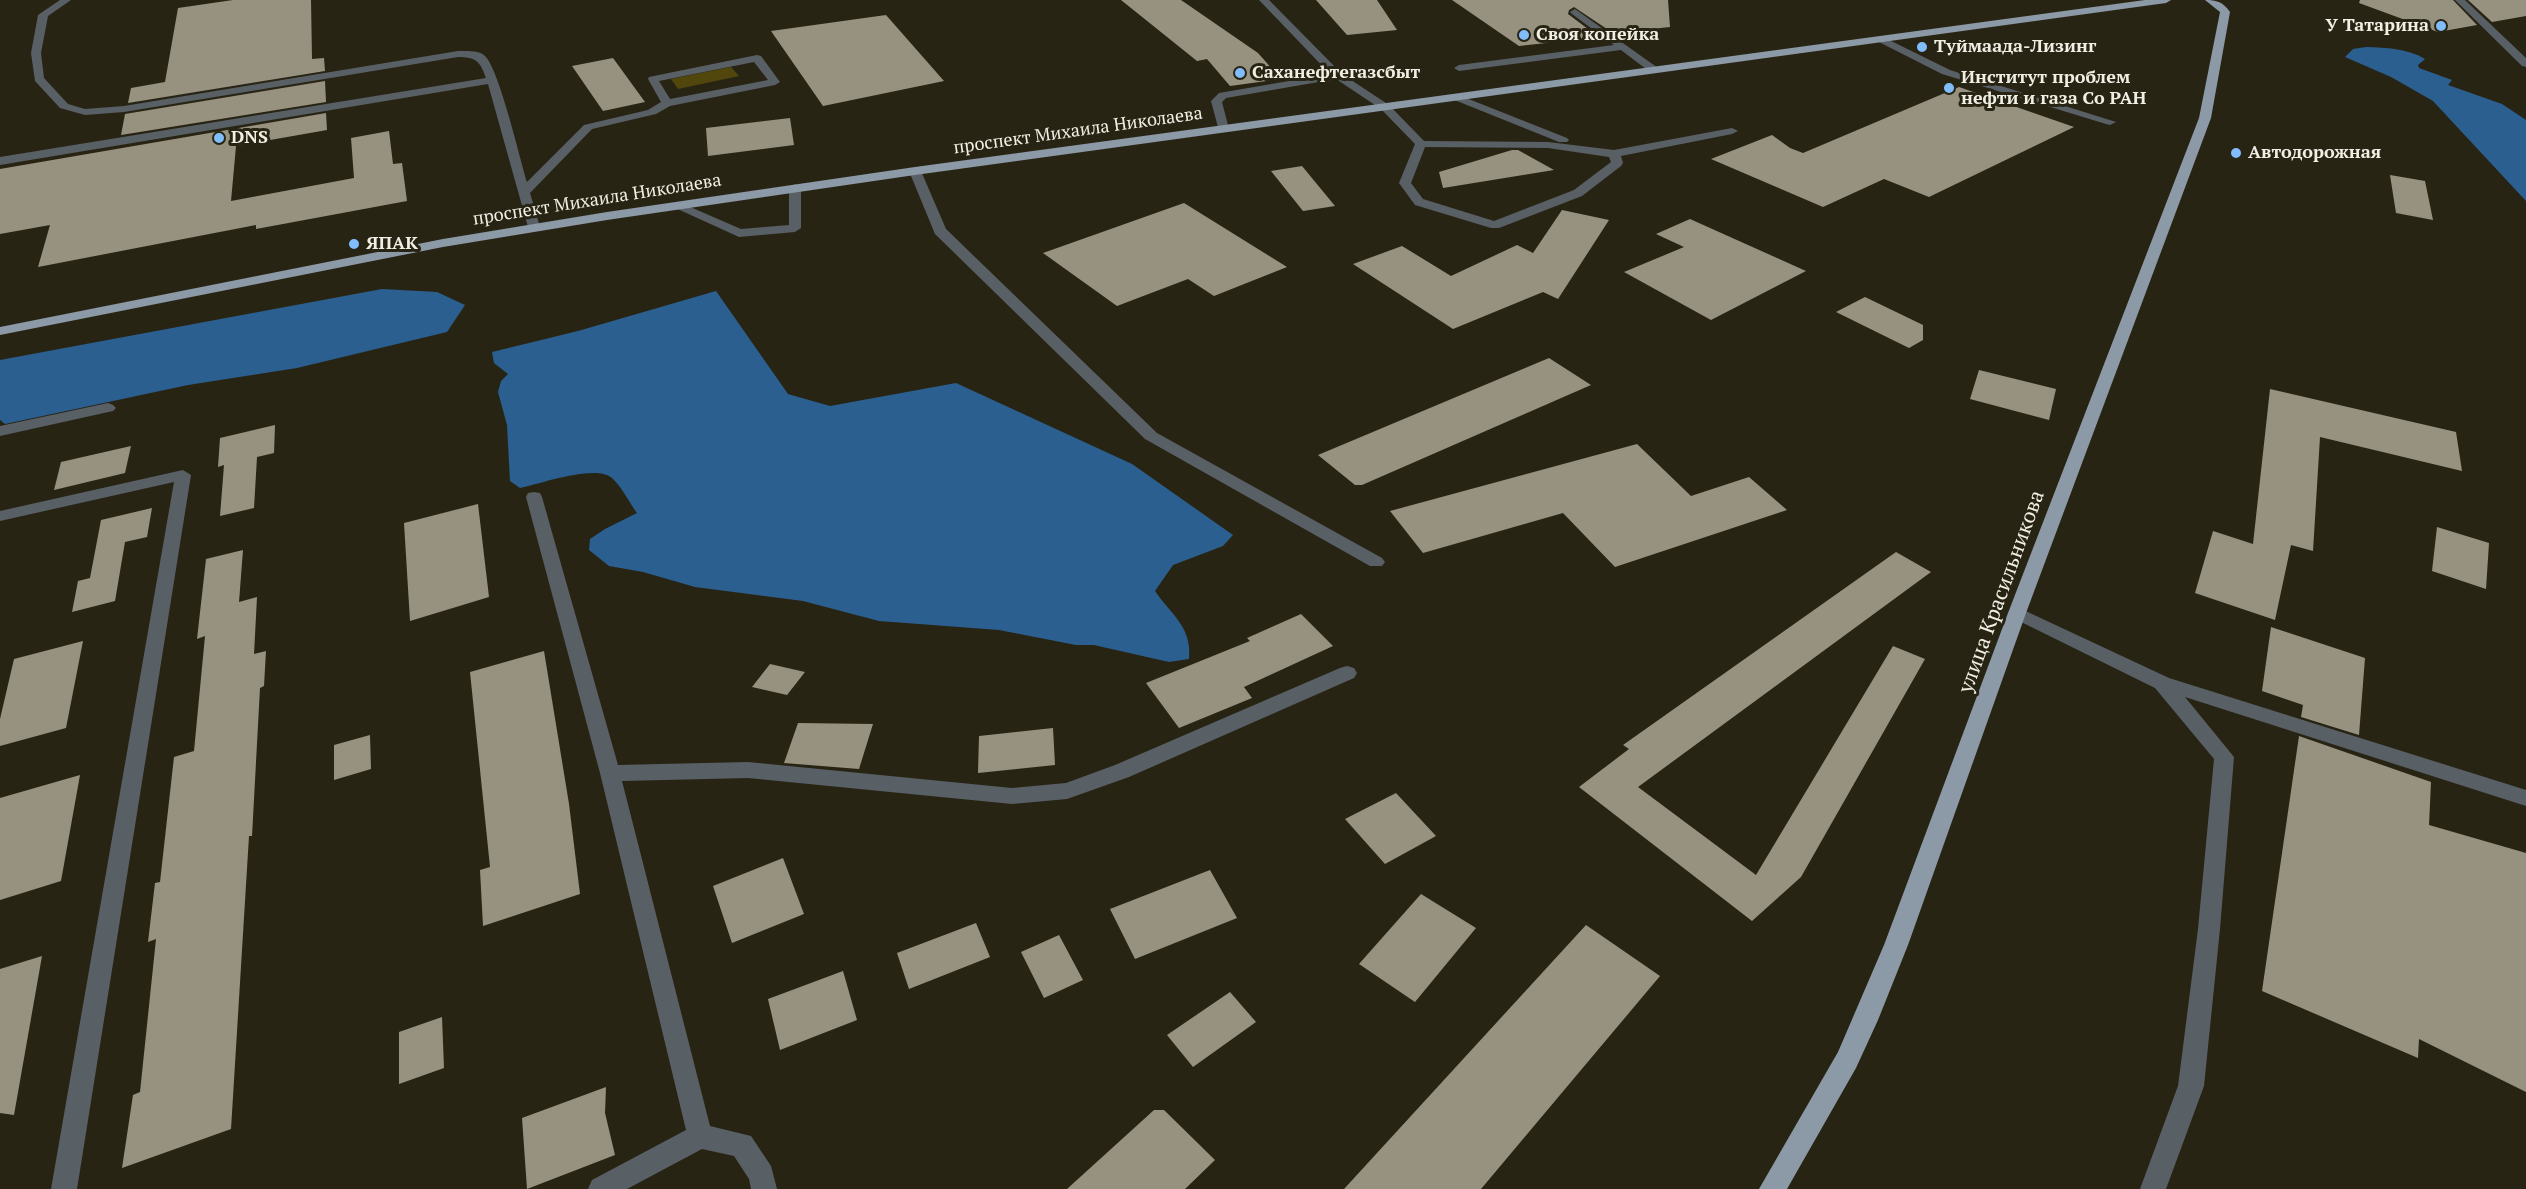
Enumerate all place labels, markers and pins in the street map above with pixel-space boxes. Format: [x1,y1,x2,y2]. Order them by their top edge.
place label: У Татарина [2326,15,2429,37]
marker: У Татарина [2434,19,2448,33]
place label: Своя копейка [1536,24,1659,46]
marker: Своя копейка [1517,28,1531,42]
place label: Туймаада-Лизинг [1934,36,2096,58]
marker: Туймаада-Лизинг [1915,40,1929,54]
place label: Саханефтегазсбыт [1252,62,1420,84]
marker: Саханефтегазсбыт [1233,66,1247,80]
place label: Институт проблем нефти и газа Со РАН [1961,67,2146,110]
marker: Институт проблем нефти и газа Со РАН [1942,81,1956,95]
place label: DNS [231,127,268,149]
marker: DNS [212,131,226,145]
place label: Автодорожная [2248,142,2381,164]
marker: Автодорожная [2229,146,2243,160]
place label: ЯПАК [366,233,418,255]
marker: ЯПАК [347,237,361,251]

